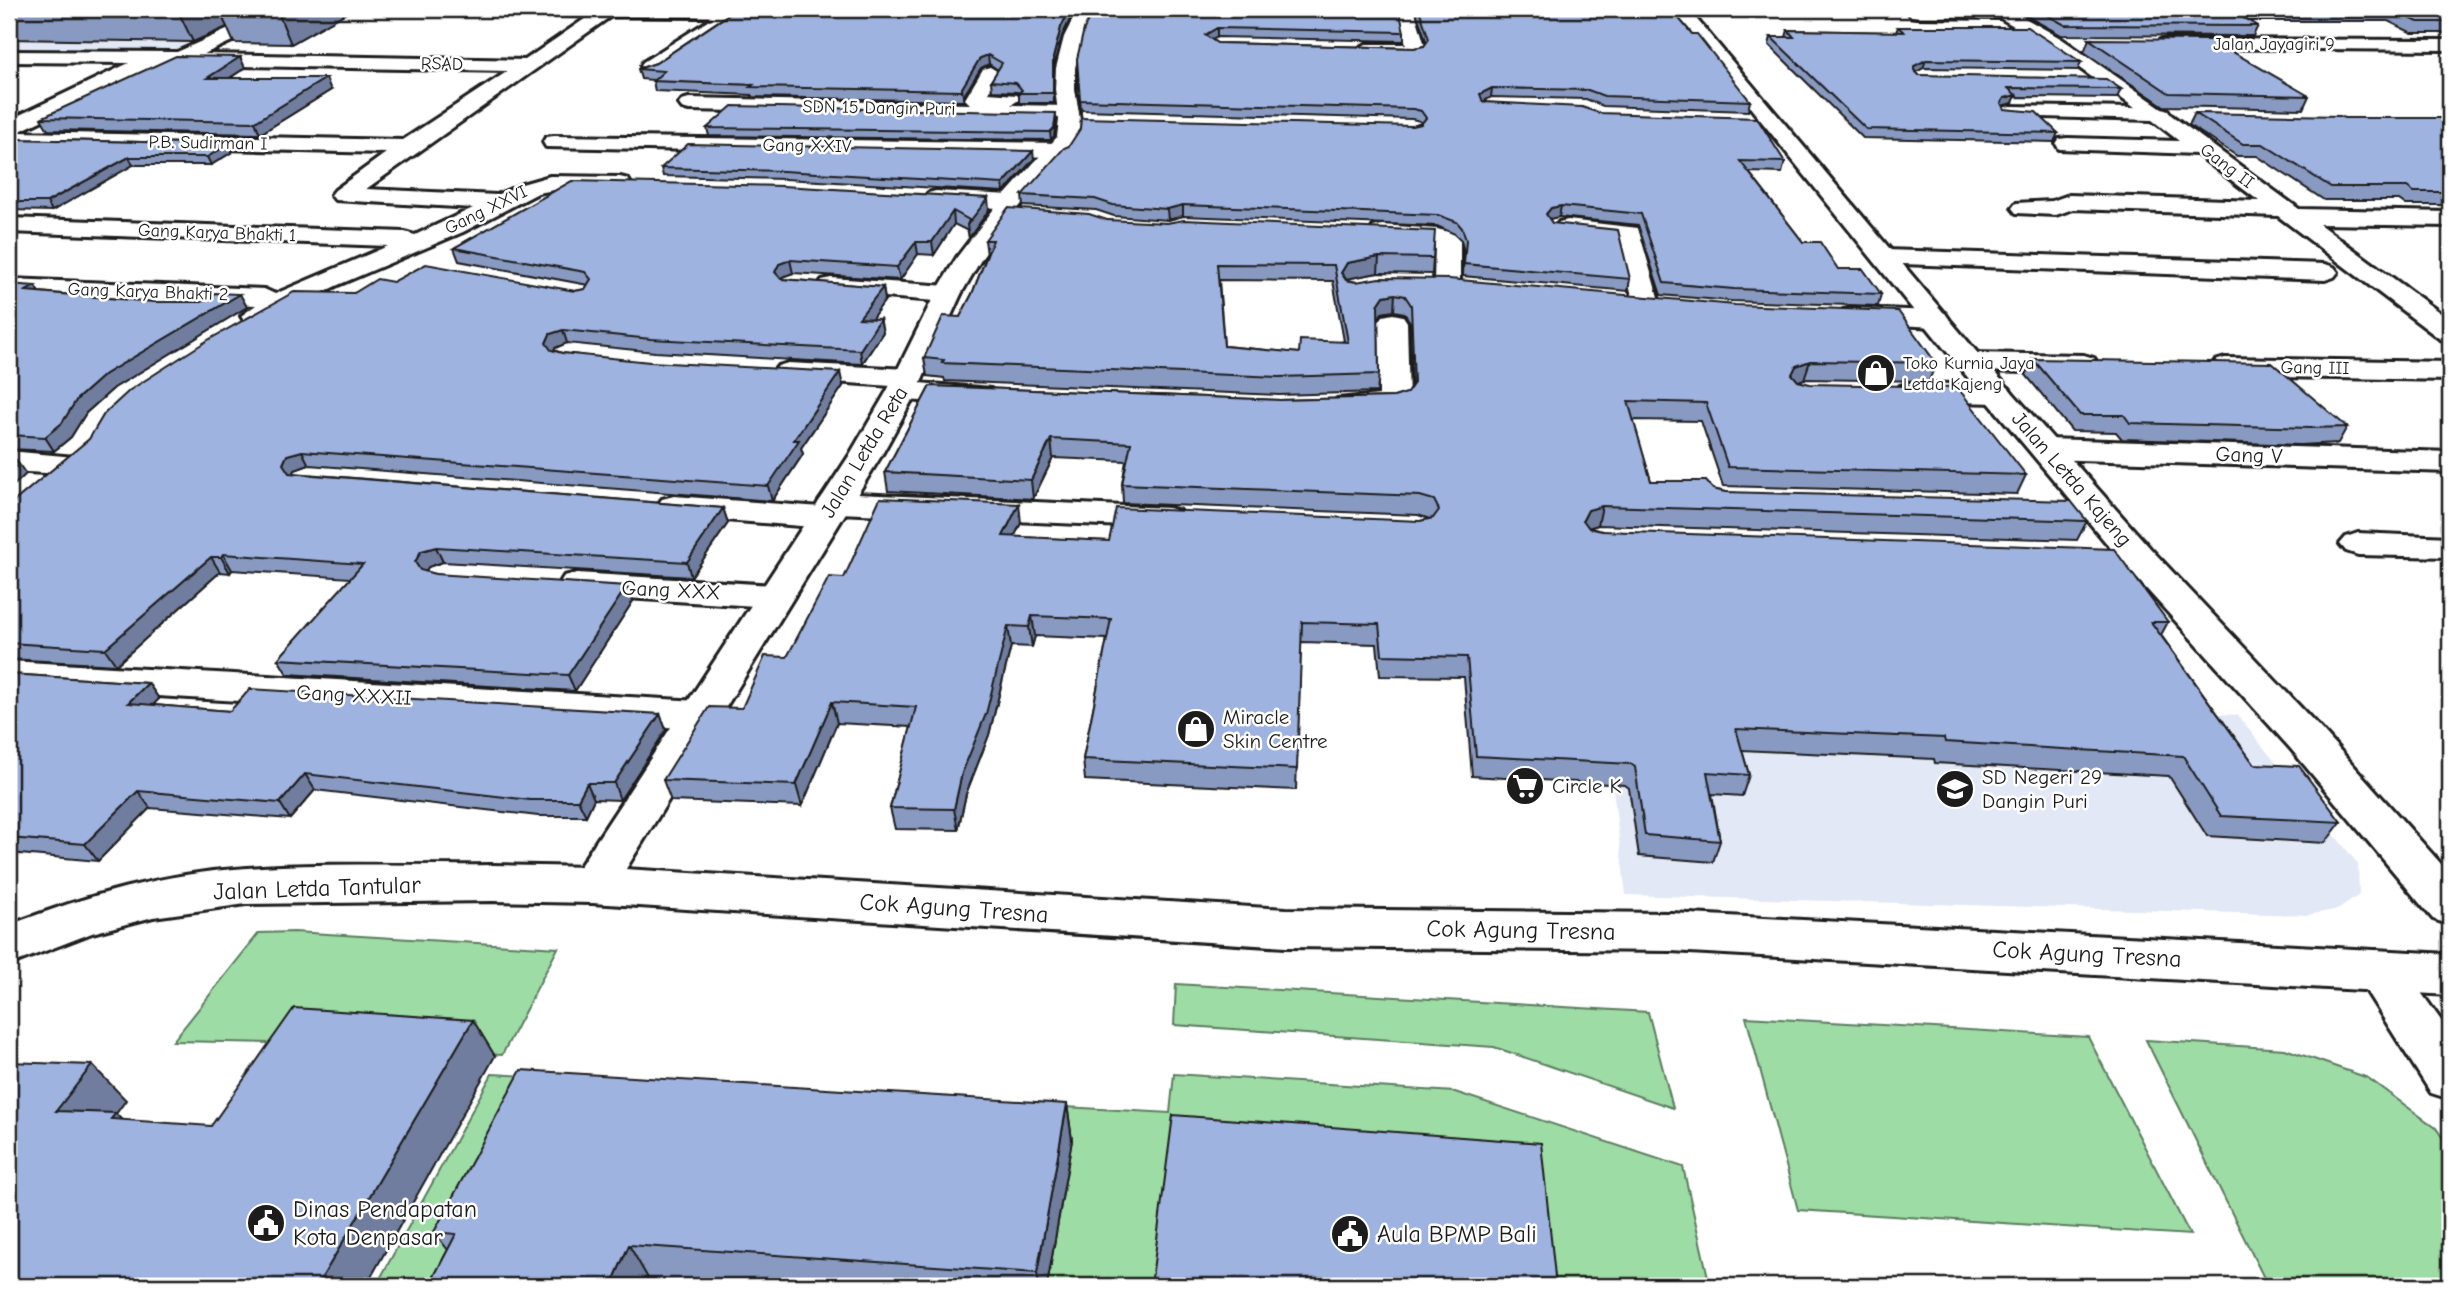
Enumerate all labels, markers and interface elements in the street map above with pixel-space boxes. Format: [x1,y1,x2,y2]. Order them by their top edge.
street label: Jalan Jayagiri 9 [2213,34,2335,55]
street label: RSAD [421,53,463,75]
street label: SDN 15 Dangin Puri [802,96,956,120]
street label: P.B. Sudirman I [148,131,268,155]
street label: Gang XXIV [762,135,852,157]
street label: Gang II [2196,139,2258,193]
street label: Gang XXVI [441,181,531,239]
street label: Gang Karya Bhakti 1 [137,220,297,246]
street label: Gang Karya Bhakti 2 [67,279,229,305]
shop icon: Toko Kurnia Jaya Letda Kajeng [1855,352,1897,394]
place label: Toko Kurnia Jaya Letda Kajeng [1903,353,2034,395]
street label: Gang III [2280,357,2350,379]
street label: Jalan Letda Reta [815,382,913,522]
street label: Jalan Letda Kajeng [2007,407,2137,551]
street label: Gang V [2215,442,2284,468]
street label: Gang XXX [621,575,721,605]
street label: Gang XXXII [296,680,412,710]
place label: Miracle Skin Centre [1223,705,1328,753]
shop icon: Miracle Skin Centre [1175,708,1217,750]
supermarket icon: Circle K [1504,765,1546,807]
place label: SD Negeri 29 Dangin Puri [1982,765,2102,813]
school or university icon: SD Negeri 29 Dangin Puri [1934,768,1976,810]
place label: Circle K [1552,774,1622,798]
street label: Jalan Letda Tantular [213,870,422,906]
street label: Cok Agung Tresna [859,887,1049,929]
street label: Cok Agung Tresna [1426,914,1616,946]
street label: Cok Agung Tresna [1992,935,2182,973]
place label: Dinas Pendapatan Kota Denpasar [293,1195,477,1251]
public building icon: Dinas Pendapatan Kota Denpasar [245,1202,287,1244]
public building icon: Aula BPMP Bali [1329,1213,1371,1255]
place label: Aula BPMP Bali [1377,1220,1537,1248]

